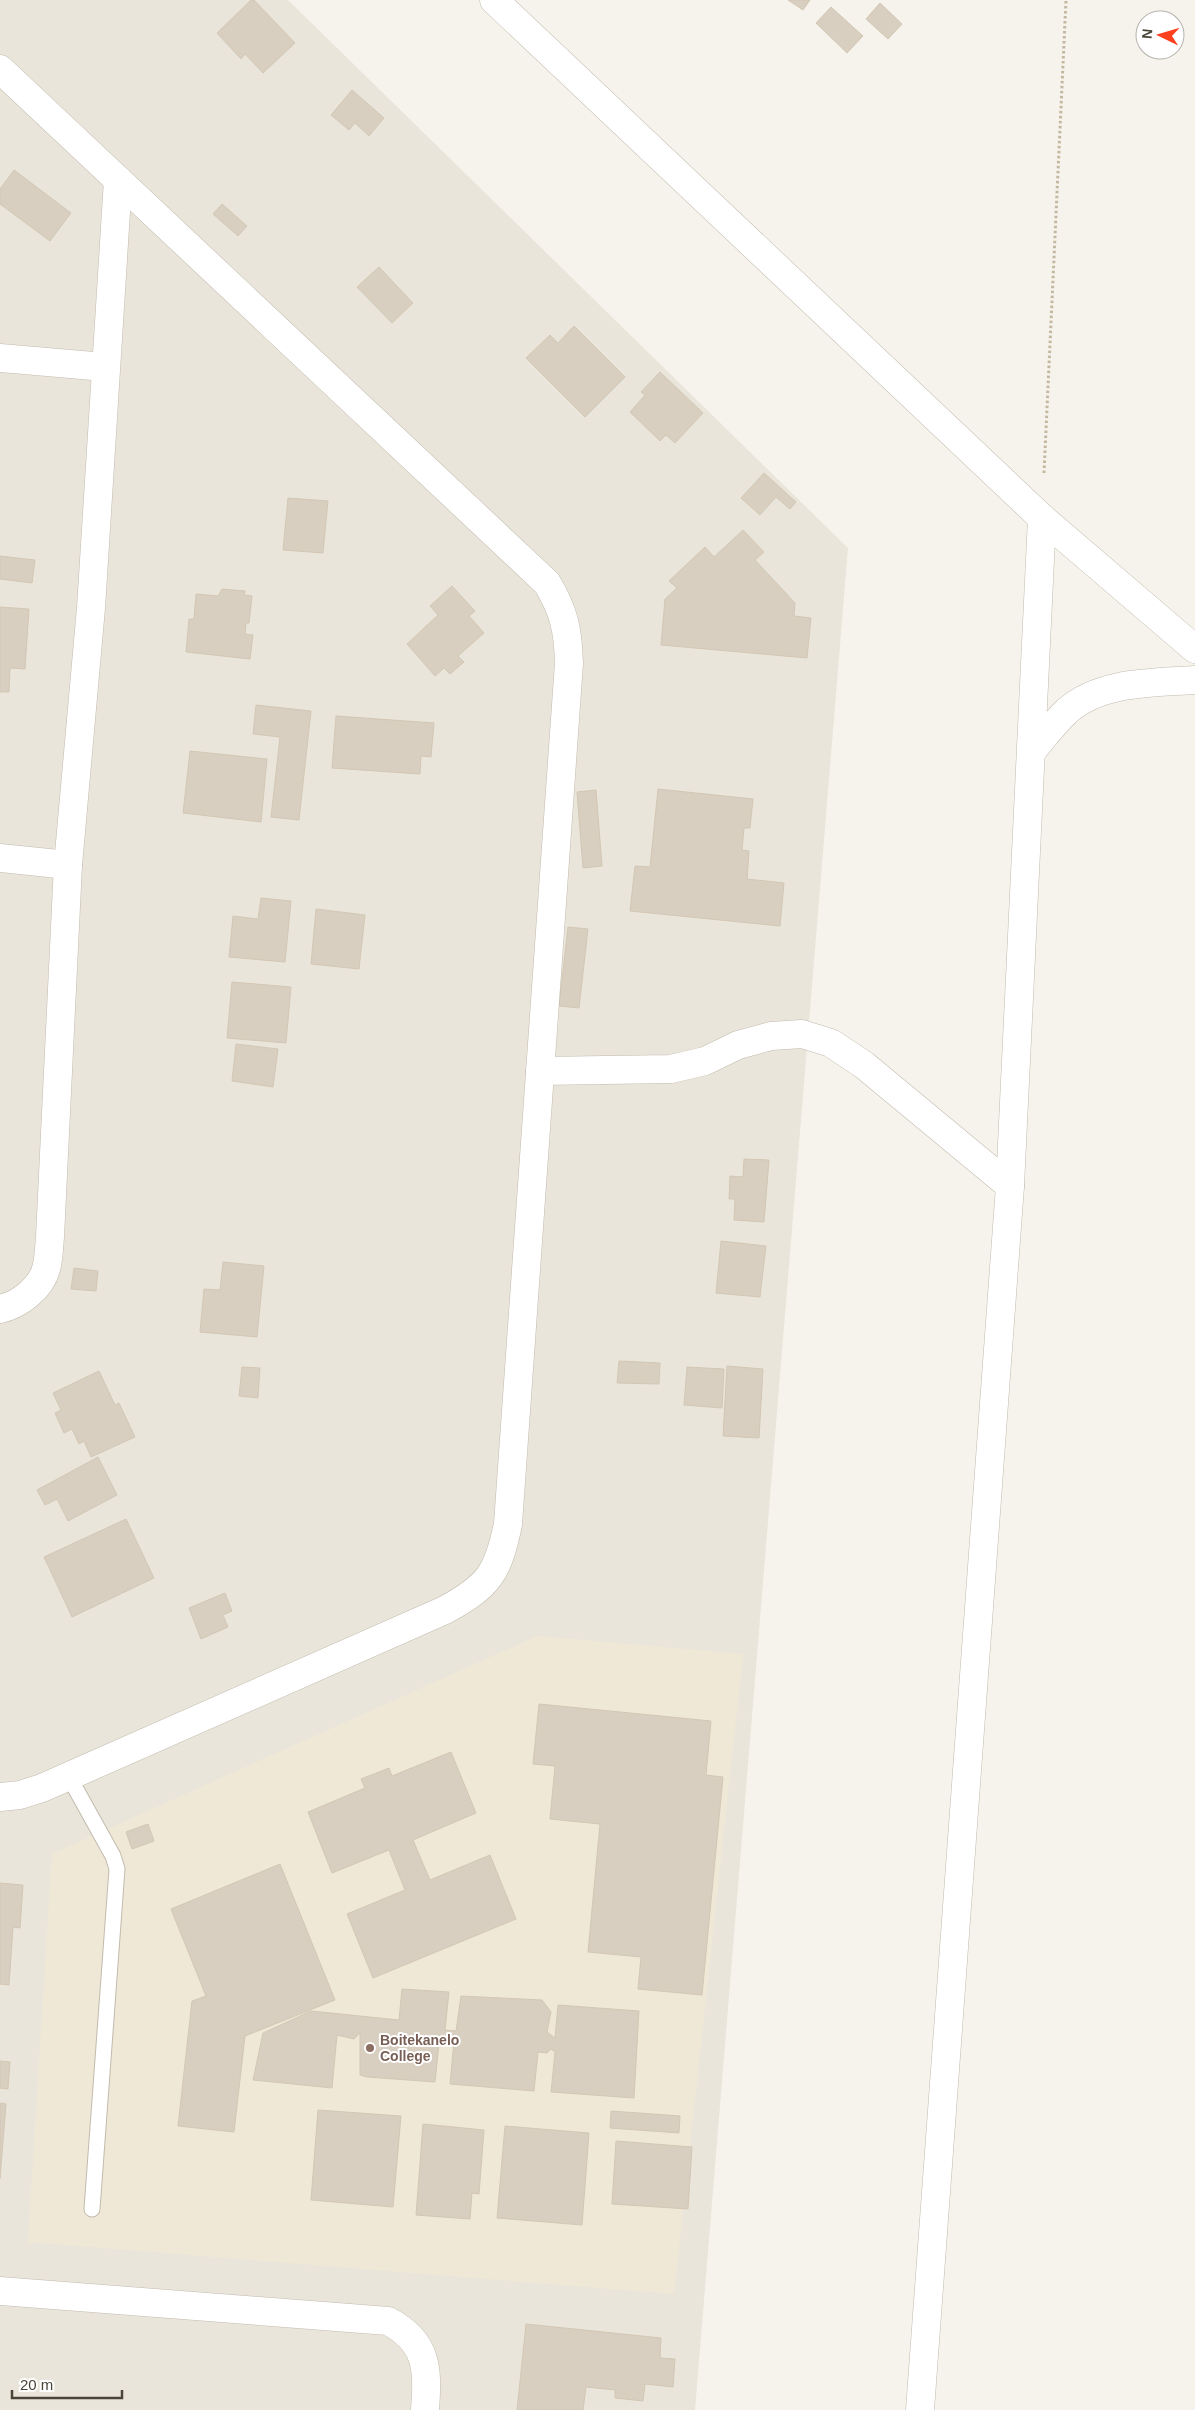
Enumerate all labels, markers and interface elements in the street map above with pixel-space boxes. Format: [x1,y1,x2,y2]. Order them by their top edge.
north arrow [1135,10,1185,60]
text: N [1139,28,1155,40]
place label: Boitekanelo College [380,2032,459,2064]
marker: Boitekanelo College [364,2042,376,2054]
scale bar [12,2368,122,2400]
text: 20 m [20,2376,53,2393]

